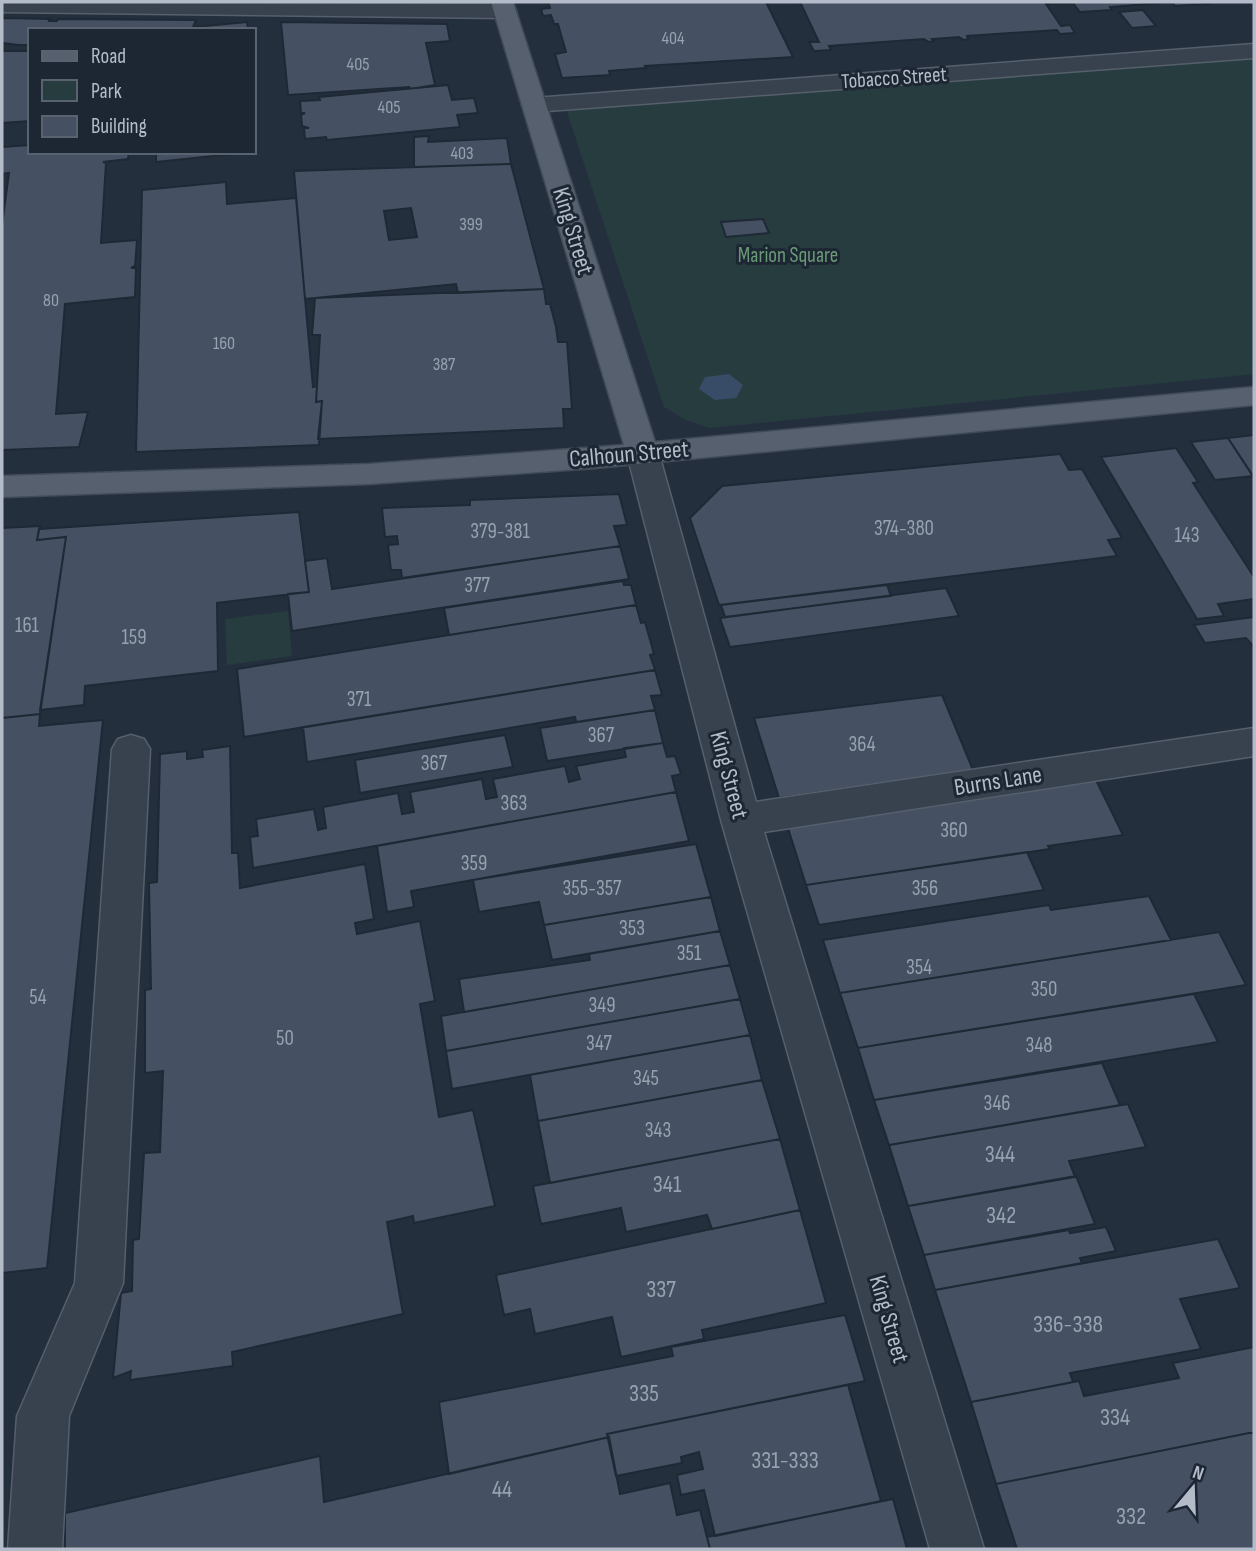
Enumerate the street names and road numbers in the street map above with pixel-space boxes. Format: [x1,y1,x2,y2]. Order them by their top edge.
street label: Tobacco Street [840,62,948,94]
street label: King Street [546,184,600,278]
street label: Calhoun Street [568,434,690,474]
street label: King Street [703,728,755,822]
street label: Burns Lane [952,760,1044,802]
street label: King Street [863,1272,915,1366]

